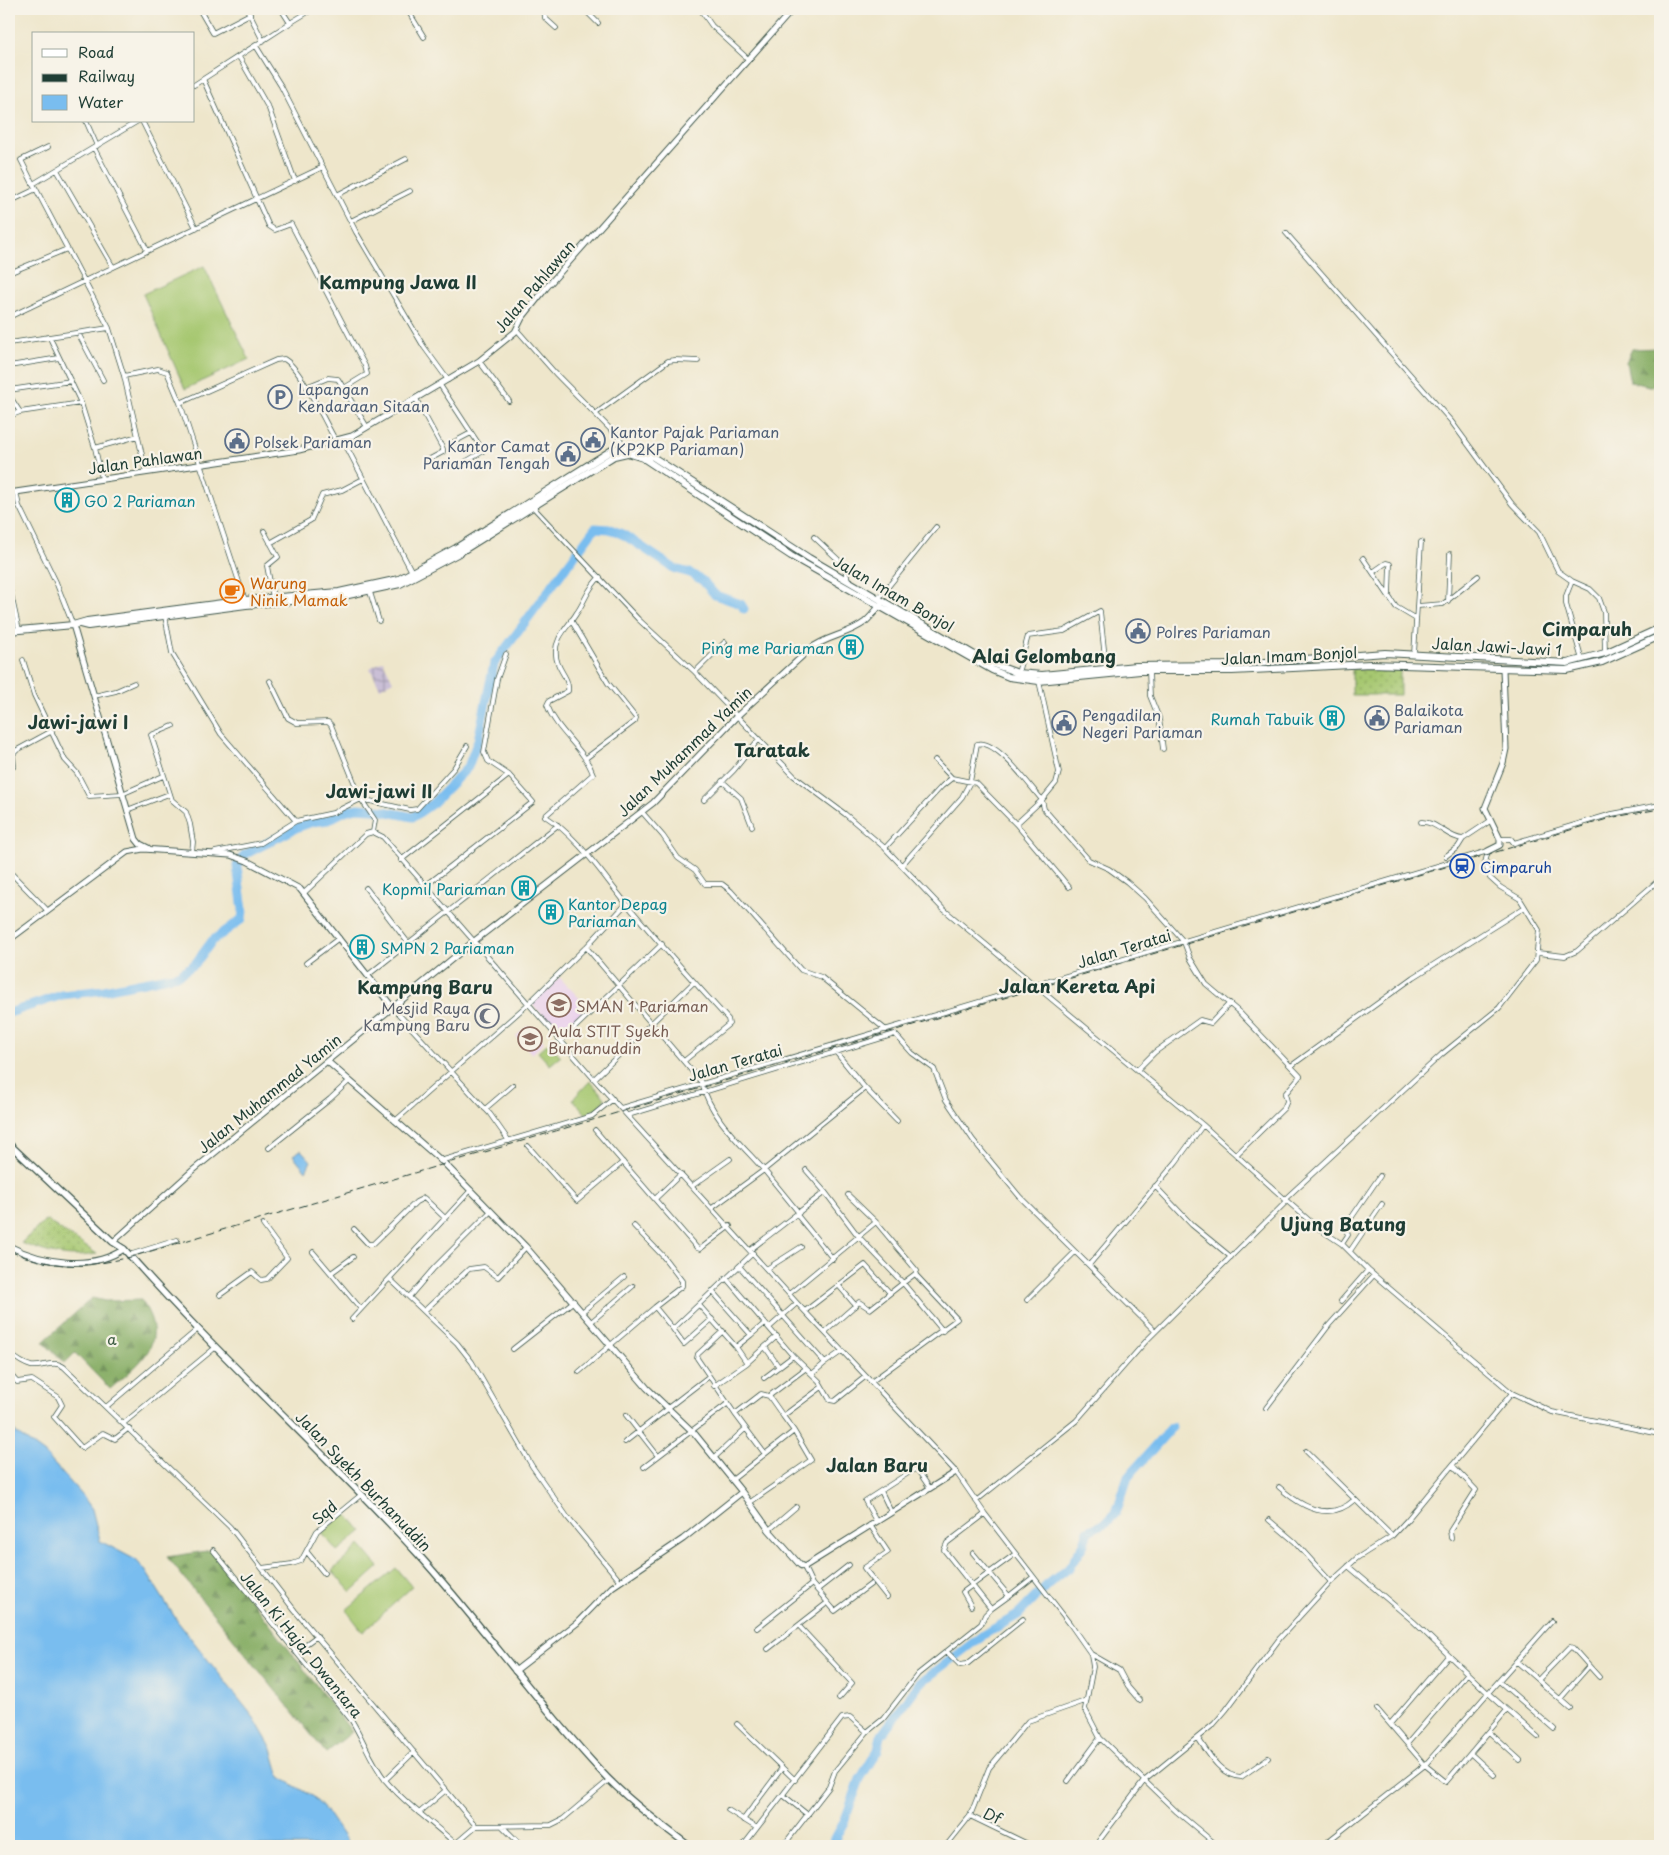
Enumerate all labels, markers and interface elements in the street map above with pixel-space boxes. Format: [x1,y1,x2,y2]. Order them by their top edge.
legend [32,32,195,122]
text: Road [78,40,114,63]
text: Railway [78,64,135,87]
text: Water [78,90,123,113]
street label: Jalan Pahlawan [488,234,580,338]
district label: Kampung Jawa II [319,268,477,295]
place label: Lapangan Kendaraan Sitaan [298,377,430,417]
parking icon: Lapangan Kendaraan Sitaan [267,384,293,410]
place label: Kantor Pajak Pariaman (KP2KP Pariaman) [610,420,779,460]
public building icon: Kantor Pajak Pariaman (KP2KP Pariaman) [580,427,606,453]
public building icon: Polsek Pariaman [224,428,250,454]
place label: Polsek Pariaman [254,430,372,453]
place label: Kantor Camat Pariaman Tengah [423,434,550,474]
street label: Jalan Pahlawan [86,441,204,479]
public building icon: Kantor Camat Pariaman Tengah [555,441,581,467]
building icon: GO 2 Pariaman [54,487,80,513]
place label: GO 2 Pariaman [84,489,196,512]
street label: Jalan Imam Bonjol [829,549,959,637]
place label: Warung Ninik Mamak [250,571,348,611]
cafe icon: Warung Ninik Mamak [219,578,245,604]
district label: Cimparuh [1542,615,1632,642]
public building icon: Polres Pariaman [1125,618,1151,644]
place label: Polres Pariaman [1156,620,1271,643]
street label: Jalan Jawi-Jawi 1 [1431,631,1563,661]
building icon: Ping me Pariaman [838,634,864,660]
place label: Ping me Pariaman [701,636,834,659]
street label: Jalan Imam Bonjol [1220,640,1358,670]
district label: Alai Gelombang [972,642,1116,669]
street label: Jalan Muhammad Yamin [611,680,757,822]
place label: Balaikota Pariaman [1394,698,1464,738]
place label: Pengadilan Negeri Pariaman [1082,703,1203,743]
building icon: Rumah Tabuik [1319,705,1345,731]
public building icon: Balaikota Pariaman [1364,705,1390,731]
place label: Rumah Tabuik [1210,707,1314,730]
district label: Jawi-jawi I [28,708,128,735]
public building icon: Pengadilan Negeri Pariaman [1051,710,1077,736]
district label: Taratak [734,736,810,763]
district label: Jawi-jawi II [326,777,432,804]
station icon: Cimparuh [1449,853,1475,879]
place label: Cimparuh [1480,855,1552,878]
building icon: Kopmil Pariaman [511,875,537,901]
place label: Kopmil Pariaman [382,877,506,900]
place label: Kantor Depag Pariaman [568,892,667,932]
building icon: Kantor Depag Pariaman [538,899,564,925]
street label: Jalan Teratai [1074,923,1174,973]
building icon: SMPN 2 Pariaman [349,934,375,960]
place label: SMPN 2 Pariaman [380,936,514,959]
district label: Jalan Kereta Api [999,972,1155,999]
district label: Kampung Baru [357,973,493,1000]
school or university icon: SMAN 1 Pariaman [546,992,572,1018]
place label: SMAN 1 Pariaman [576,994,709,1017]
place label: Mesjid Raya Kampung Baru [363,996,471,1036]
mosque icon: Mesjid Raya Kampung Baru [474,1003,500,1029]
place label: Aula STIT Syekh Burhanuddin [548,1019,669,1059]
school or university icon: Aula STIT Syekh Burhanuddin [517,1026,543,1052]
street label: Jalan Muhammad Yamin [192,1028,346,1158]
street label: Jalan Teratai [685,1038,785,1086]
district label: Ujung Batung [1280,1210,1406,1237]
park label: a [107,1327,117,1350]
street label: Jalan Syekh Burhanuddin [291,1406,437,1556]
district label: Jalan Baru [826,1451,928,1478]
street label: Sqd [306,1495,342,1529]
street label: Jalan Ki Hajar Dwantara [235,1566,369,1723]
street label: Df [980,1801,1007,1830]

